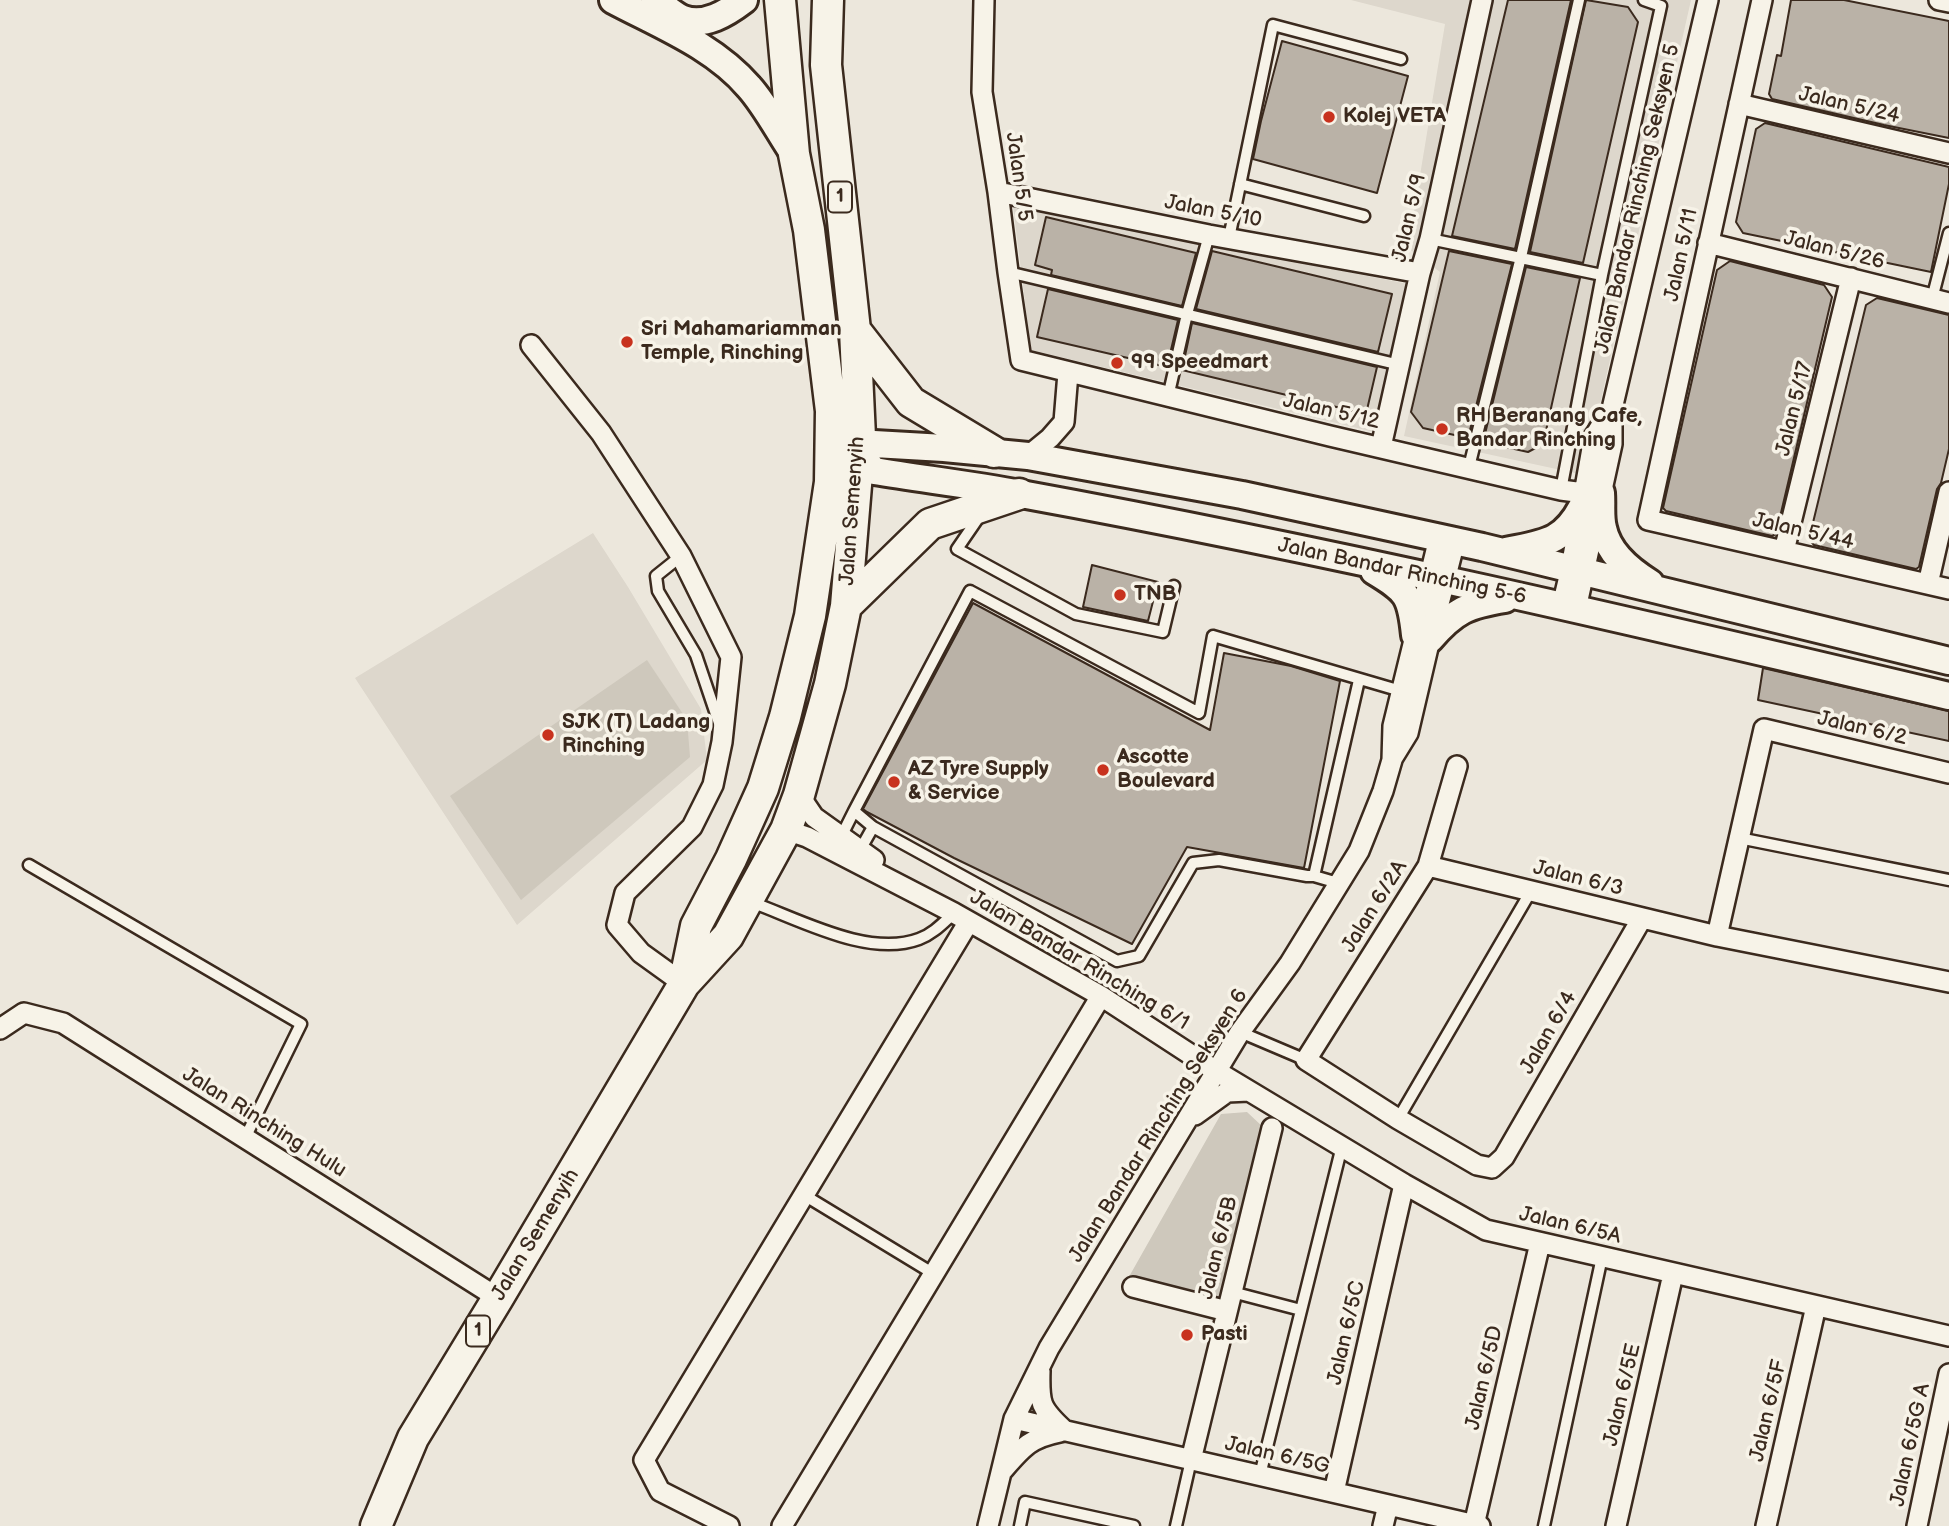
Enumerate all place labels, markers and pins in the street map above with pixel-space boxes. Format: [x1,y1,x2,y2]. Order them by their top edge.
place label: Kolej VETA [1343,104,1446,130]
marker: Kolej VETA [1321,109,1337,125]
place label: Sri Mahamariamman Temple, Rinching [641,317,842,367]
marker: Sri Mahamariamman Temple, Rinching [619,334,635,350]
place label: 99 Speedmart [1131,350,1268,376]
marker: 99 Speedmart [1109,355,1125,371]
place label: RH Beranang Cafe, Bandar Rinching [1456,404,1642,454]
marker: RH Beranang Cafe, Bandar Rinching [1434,421,1450,437]
place label: TNB [1134,582,1177,608]
marker: TNB [1112,587,1128,603]
place label: SJK (T) Ladang Rinching [562,710,710,760]
marker: SJK (T) Ladang Rinching [540,727,556,743]
place label: Ascotte Boulevard [1117,745,1215,795]
place label: AZ Tyre Supply & Service [908,757,1049,807]
marker: Ascotte Boulevard [1095,762,1111,778]
marker: AZ Tyre Supply & Service [886,774,902,790]
place label: Pasti [1201,1322,1248,1348]
marker: Pasti [1179,1327,1195,1343]

